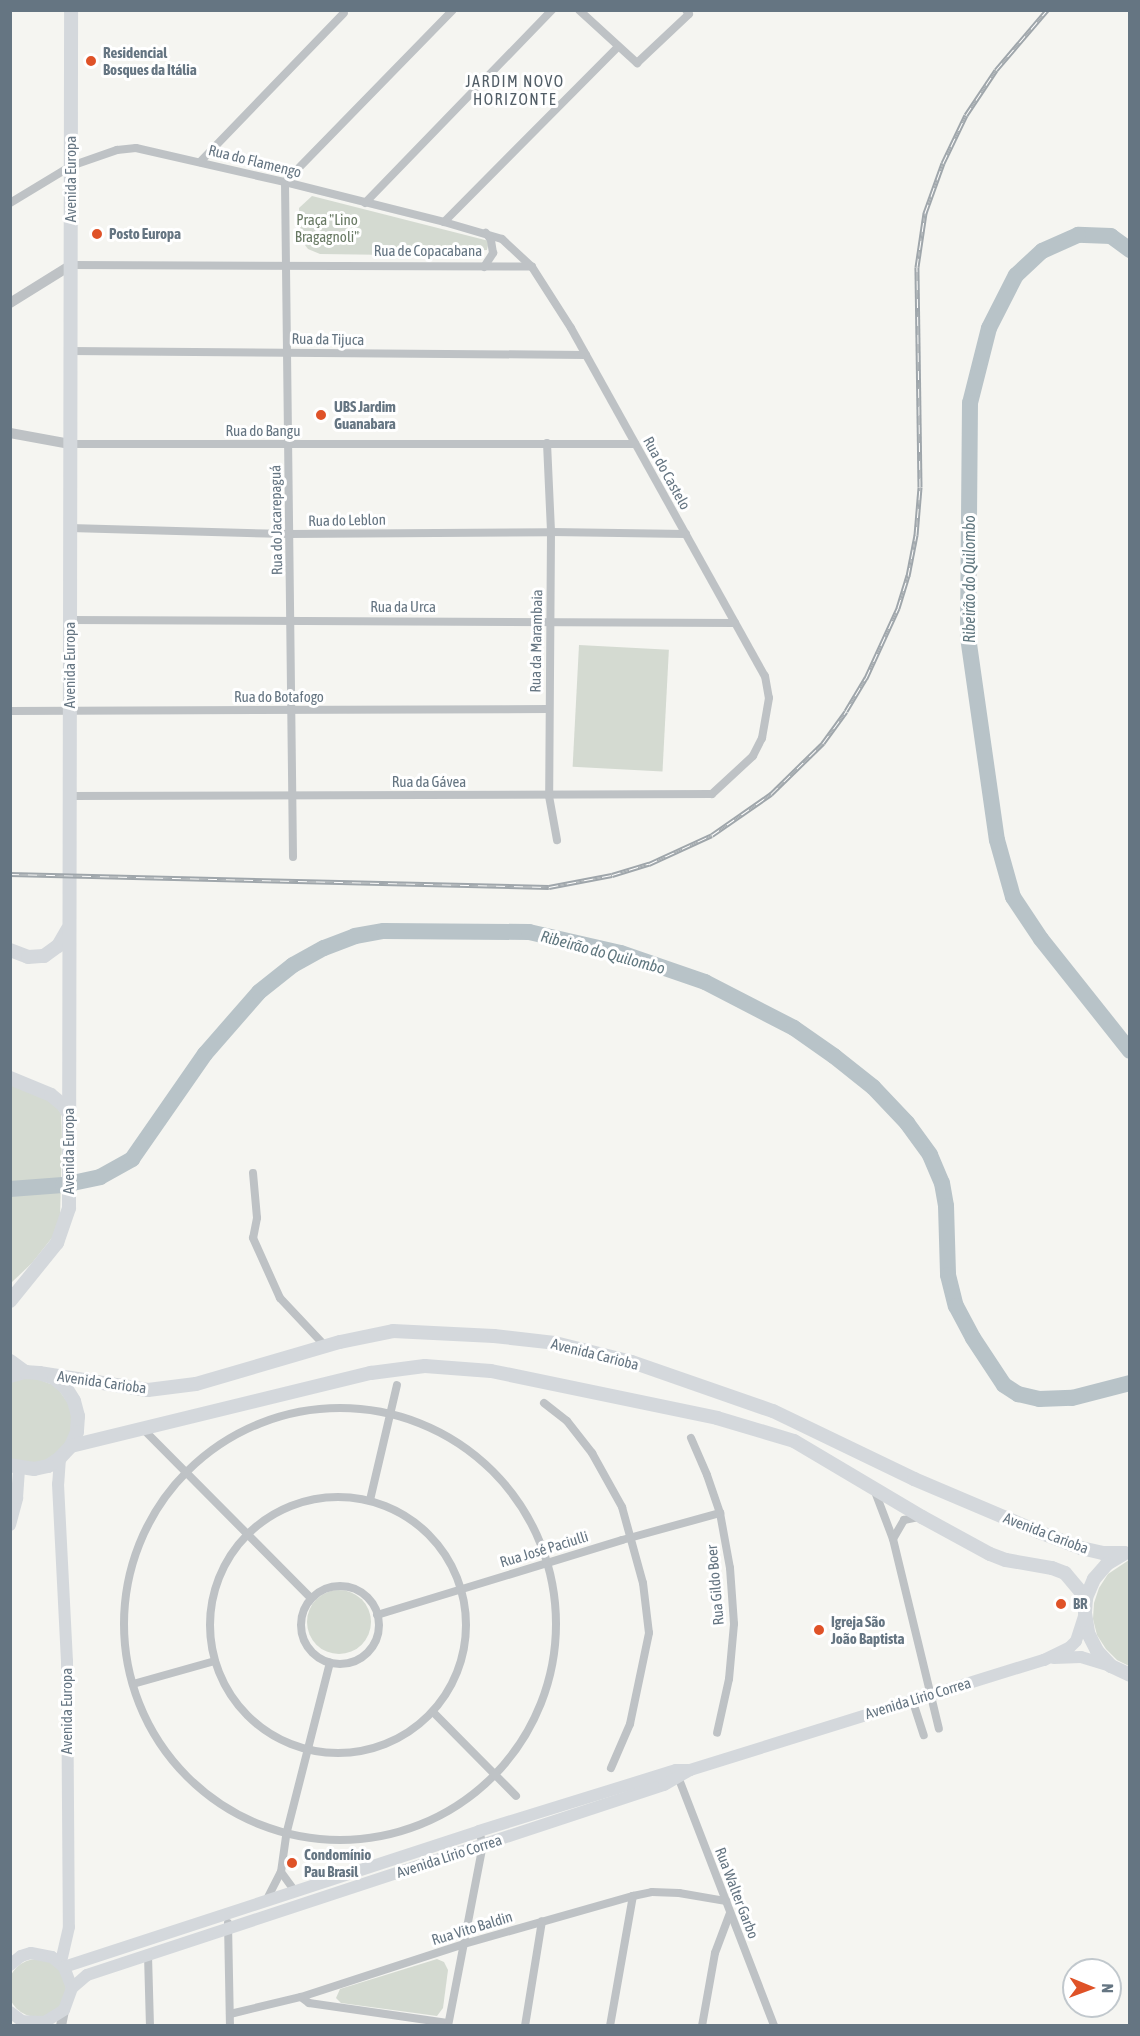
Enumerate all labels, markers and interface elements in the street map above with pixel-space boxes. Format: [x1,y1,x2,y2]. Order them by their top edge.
place label: Residencial Bosques da Itália [103,43,197,78]
marker: Residencial Bosques da Itália [84,54,98,68]
district label: JARDIM NOVO HORIZONTE [465,71,565,109]
street label: Avenida Europa [62,136,80,222]
street label: Rua do Flamengo [207,141,303,181]
park label: Praça "Lino Bragagnoli" [295,210,359,245]
place label: Posto Europa [109,225,181,243]
marker: Posto Europa [90,227,104,241]
street label: Rua de Copacabana [374,242,482,260]
street label: Rua da Tijuca [291,329,365,349]
place label: UBS Jardim Guanabara [334,397,396,432]
marker: UBS Jardim Guanabara [312,406,330,424]
street label: Rua do Bangu [225,422,301,440]
street label: Rua do Castelo [640,433,694,513]
street label: Rua do Jacarepaguá [266,465,286,575]
street label: Rua do Leblon [308,510,386,530]
water label: Ribeirão do Quilombo [959,515,979,643]
street label: Rua da Marambaia [526,589,546,693]
street label: Rua da Urca [370,598,436,616]
street label: Avenida Europa [61,622,79,708]
street label: Rua do Botafogo [234,688,324,706]
street label: Rua da Gávea [392,773,466,791]
water label: Ribeirão do Quilombo [539,926,667,978]
street label: Avenida Europa [60,1108,78,1194]
street label: Avenida Carioba [549,1334,641,1374]
street label: Avenida Carioba [56,1367,148,1397]
street label: Avenida Carioba [1001,1509,1091,1557]
street label: Rua José Paciulli [498,1527,590,1571]
street label: Rua Gildo Boer [703,1544,727,1626]
place label: BR [1073,1595,1088,1613]
marker: BR [1054,1597,1068,1611]
place label: Igreja São João Baptista [831,1612,904,1647]
marker: Igreja São João Baptista [812,1623,826,1637]
street label: Avenida Europa [58,1668,76,1754]
street label: Avenida Lírio Correa [863,1673,973,1723]
street label: Avenida Lírio Correa [394,1830,504,1882]
place label: Condomínio Pau Brasil [304,1845,371,1880]
street label: Rua Walter Garbo [711,1845,763,1941]
marker: Condomínio Pau Brasil [285,1856,299,1870]
street label: Rua Vito Baldin [429,1907,515,1949]
north arrow [1062,1958,1122,2018]
text: N [1099,1983,1117,1993]

